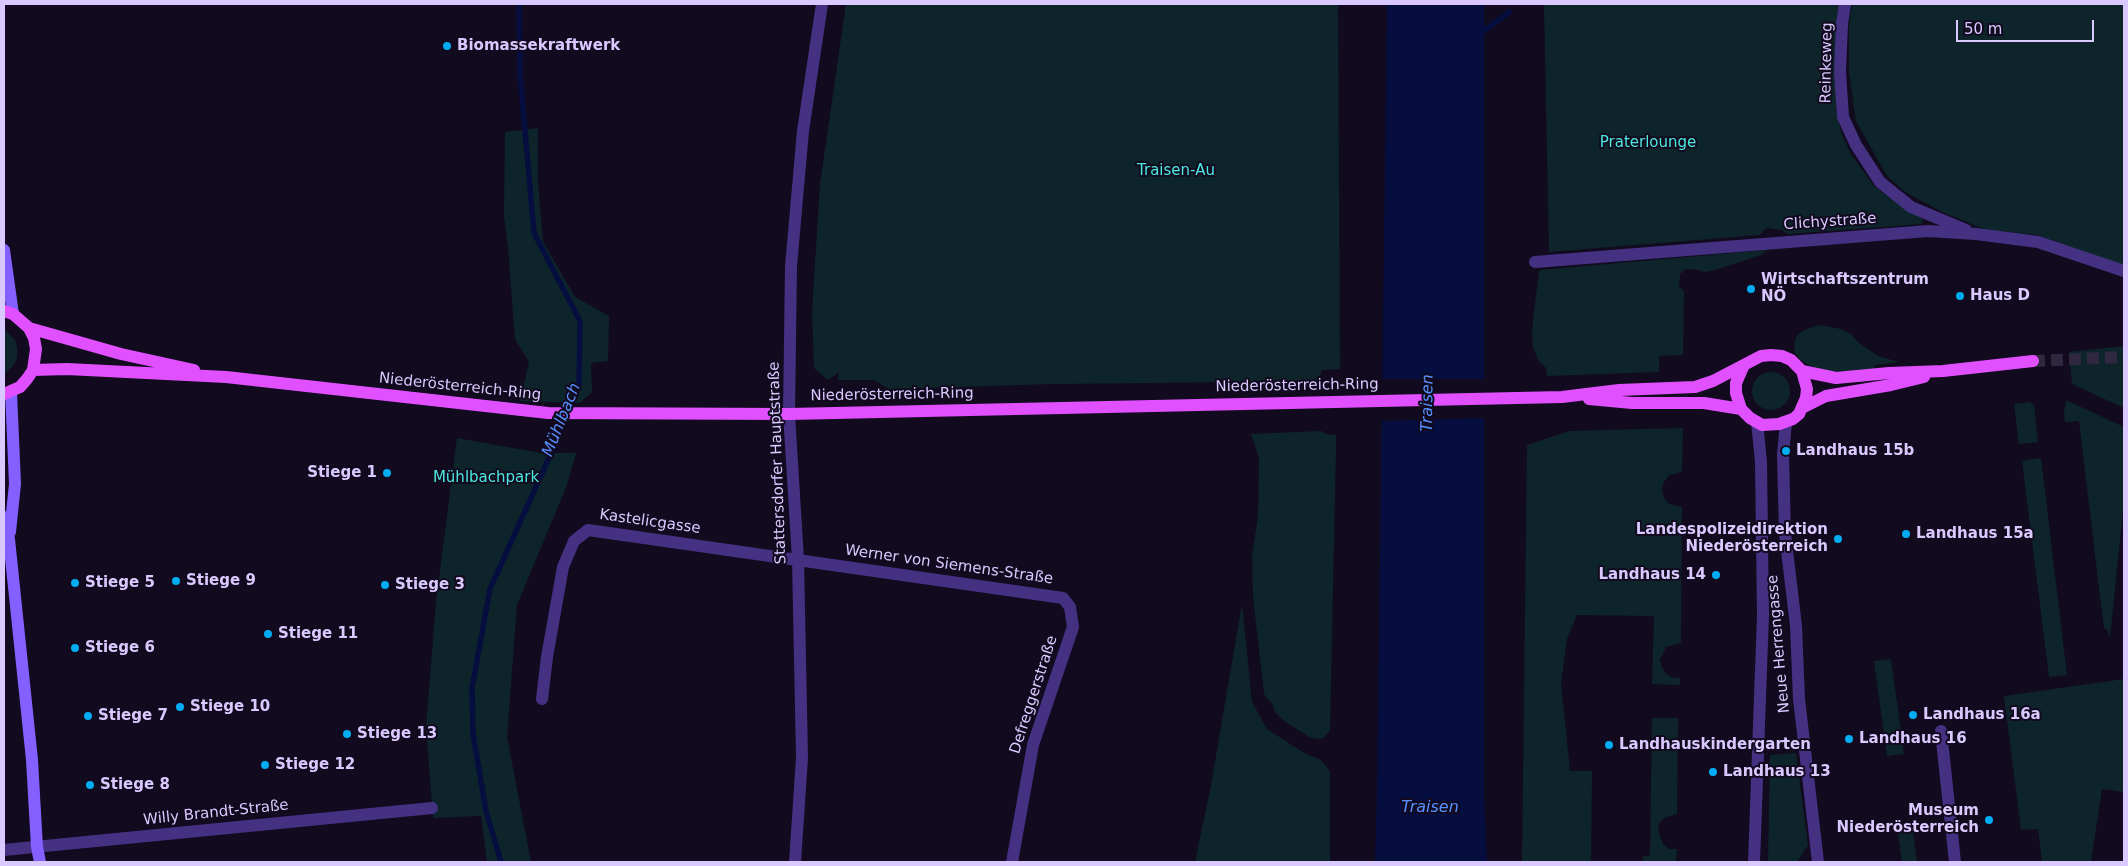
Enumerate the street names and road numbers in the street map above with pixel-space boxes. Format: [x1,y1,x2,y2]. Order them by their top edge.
street label: Reinkeweg [1817,22,1837,104]
street label: Clichystraße [1783,210,1877,234]
street label: Stattersdorfer Hauptstraße [765,361,791,565]
street label: Niederösterreich-Ring [378,370,542,404]
street label: Niederösterreich-Ring [1215,376,1379,396]
street label: Niederösterreich-Ring [810,385,974,405]
street label: Kastelicgasse [598,506,702,538]
street label: Werner von Siemens-Straße [844,541,1054,589]
street label: Neue Herrengasse [1764,574,1794,714]
street label: Defreggerstraße [1006,634,1062,756]
street label: Willy Brandt-Straße [142,796,290,830]

